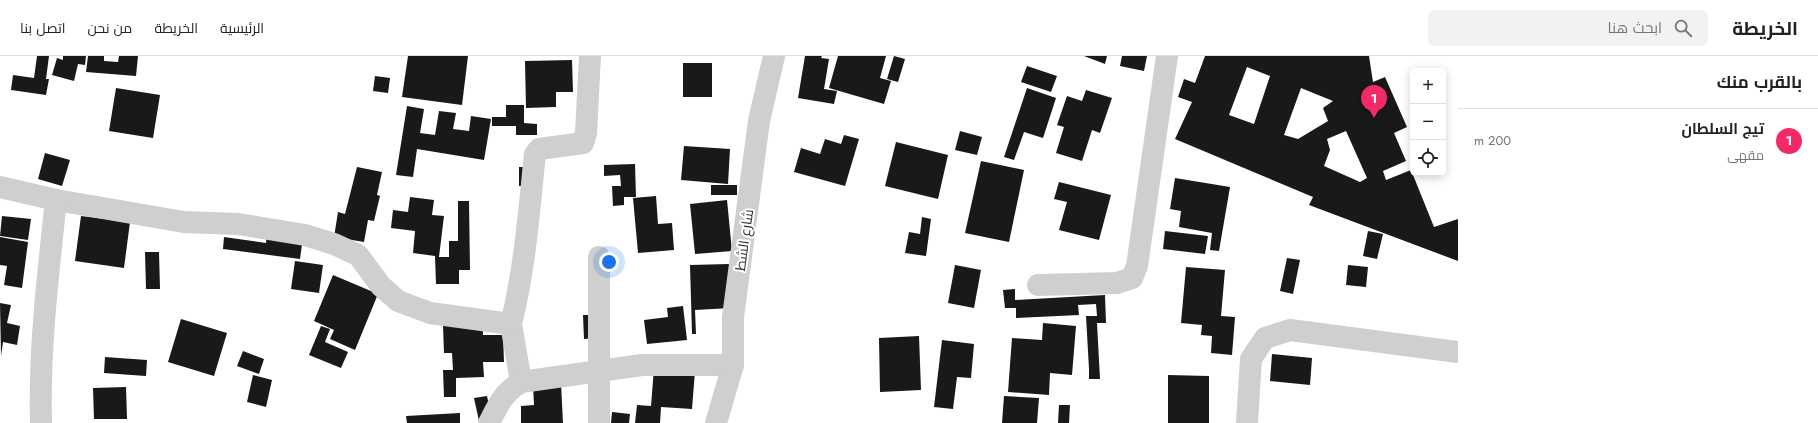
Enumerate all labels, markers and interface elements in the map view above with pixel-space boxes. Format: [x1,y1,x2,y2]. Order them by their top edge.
search box [1428,10,1708,46]
text: الخريطة [1732,15,1798,42]
text: ابحث هنا [1608,17,1662,39]
icon: search [1672,17,1694,39]
text: اتصل بنا [20,18,65,38]
text: من نحن [87,18,132,38]
text: الخريطة [154,18,198,38]
text: الرئيسية [220,18,264,38]
map controls [1410,68,1446,176]
button: + [1410,68,1446,104]
text: بالقرب منك [1717,70,1802,94]
pin: 1 [1361,85,1387,118]
button: − [1410,104,1446,140]
text: تيج السلطان [1681,118,1764,140]
text: 200 m [1474,131,1511,150]
text: 1 [1786,131,1792,150]
button: locate [1410,140,1446,176]
text: مقهى [1727,146,1764,165]
street label: شارع الشط [730,208,758,272]
your location [599,252,619,272]

